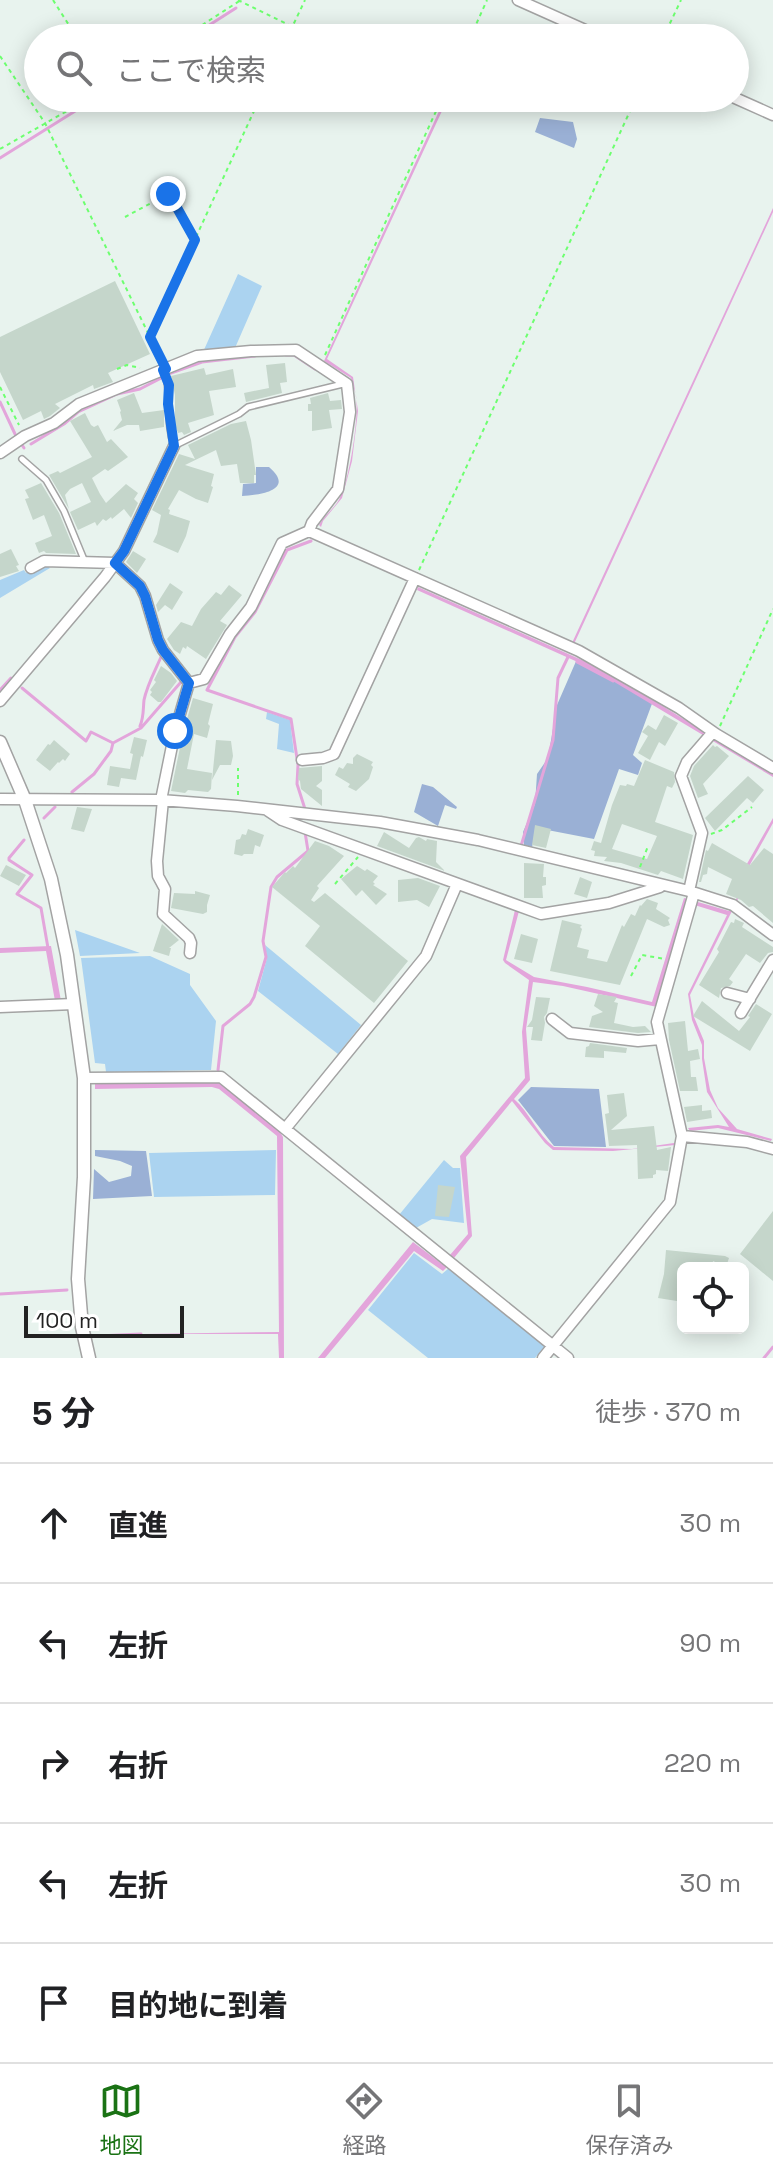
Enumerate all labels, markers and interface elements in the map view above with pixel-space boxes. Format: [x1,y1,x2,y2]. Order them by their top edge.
search box [24,24,749,112]
icon: search [52,46,96,90]
text: ここで検索 [116,51,266,90]
route end [150,176,186,212]
route start [157,713,193,749]
map controls [677,1262,749,1334]
button: locate [677,1262,749,1334]
scale bar [24,1302,184,1338]
text: 100 m [36,1306,98,1334]
text: 5 分 [32,1392,95,1435]
text: 徒歩 · 370 m [595,1395,741,1429]
icon: ahead [32,1501,76,1545]
text: 直進 [108,1506,168,1545]
text: 30 m [680,1506,741,1540]
icon: left [32,1621,76,1665]
text: 左折 [108,1626,168,1665]
text: 90 m [679,1626,741,1660]
icon: right [32,1741,76,1785]
text: 右折 [108,1746,168,1785]
text: 220 m [664,1746,741,1780]
icon: left [32,1861,76,1905]
text: 左折 [108,1866,168,1905]
text: 30 m [680,1866,741,1900]
icon: arrive [32,1981,76,2025]
text: 目的地に到着 [108,1986,288,2025]
tab: 地図 [99,2079,144,2159]
tab: 経路 [342,2079,387,2159]
tab: 保存済み [585,2079,674,2159]

